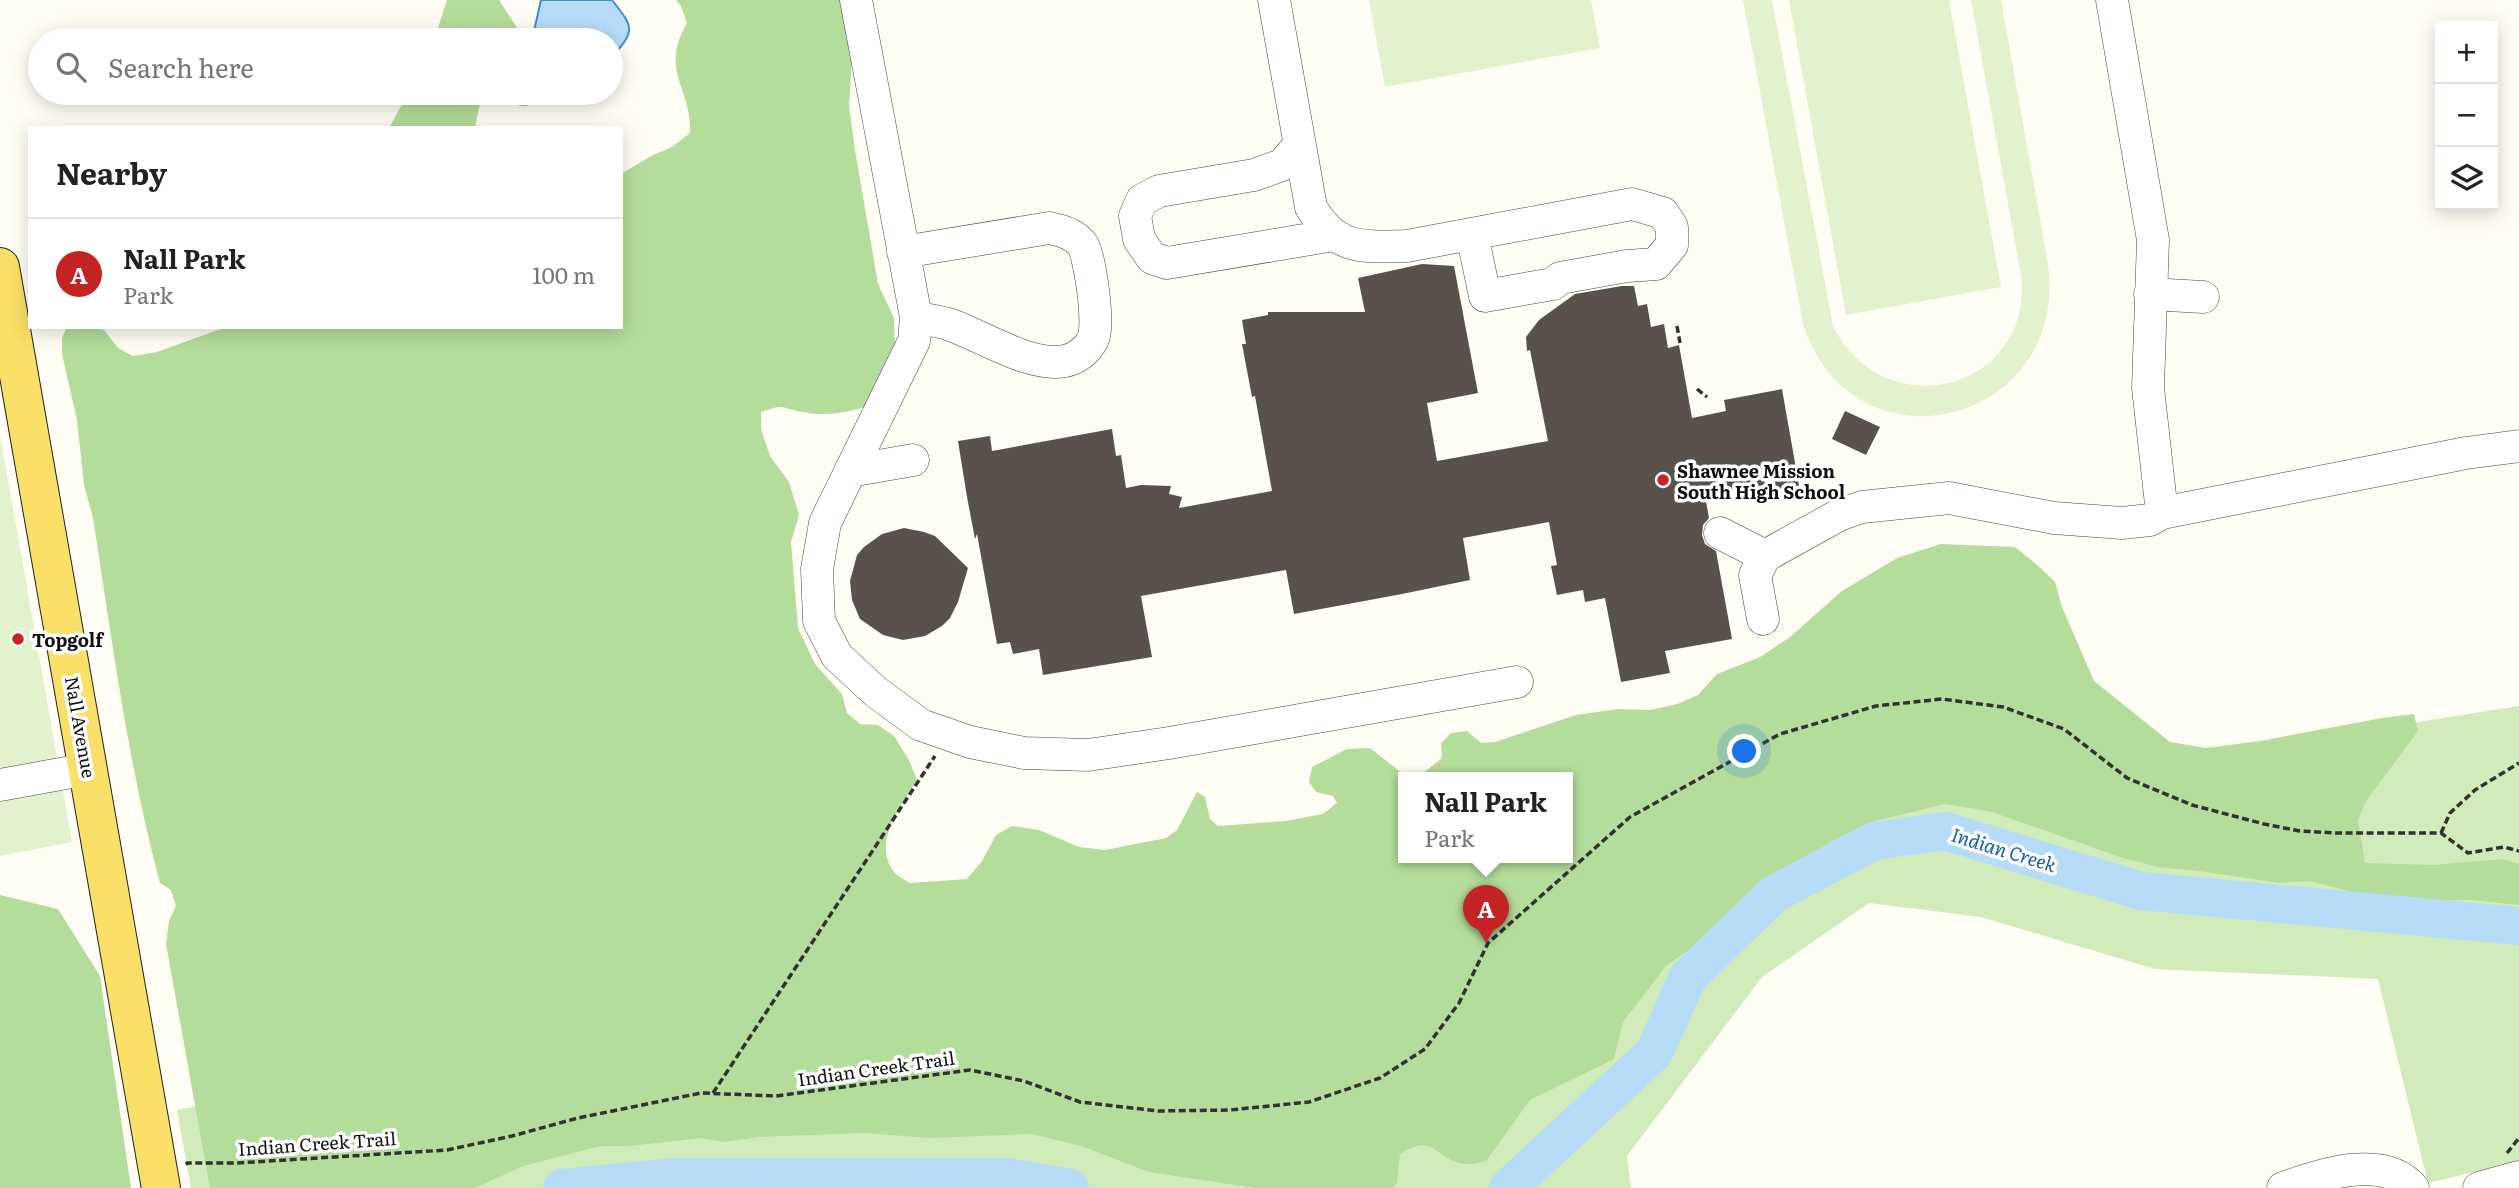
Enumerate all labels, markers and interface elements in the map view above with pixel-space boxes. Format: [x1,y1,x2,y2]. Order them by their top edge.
map controls [2435,21,2498,210]
button: + [2435,21,2498,84]
search box [28,28,623,105]
text: Search here [108,47,254,86]
icon: search [52,48,90,86]
button: − [2435,84,2498,147]
button: layers [2435,147,2498,210]
text: Nearby [56,150,167,194]
text: Nall Park [123,238,246,277]
text: A [70,257,88,291]
text: 100 m [532,257,595,291]
text: Park [123,277,173,311]
place label: Shawnee Mission South High School [1677,457,1846,505]
marker: Shawnee Mission South High School [1655,472,1671,488]
place label: Topgolf [32,626,105,653]
marker: Topgolf [10,631,26,647]
street label: Nall Avenue [59,674,103,780]
your location [1727,734,1761,768]
popup [1398,772,1573,863]
text: Nall Park [1424,781,1547,820]
text: Park [1424,820,1475,854]
water label: Indian Creek [1948,820,2060,878]
pin: A [1463,885,1509,943]
street label: Indian Creek Trail [796,1044,956,1092]
street label: Indian Creek Trail [237,1124,397,1162]

